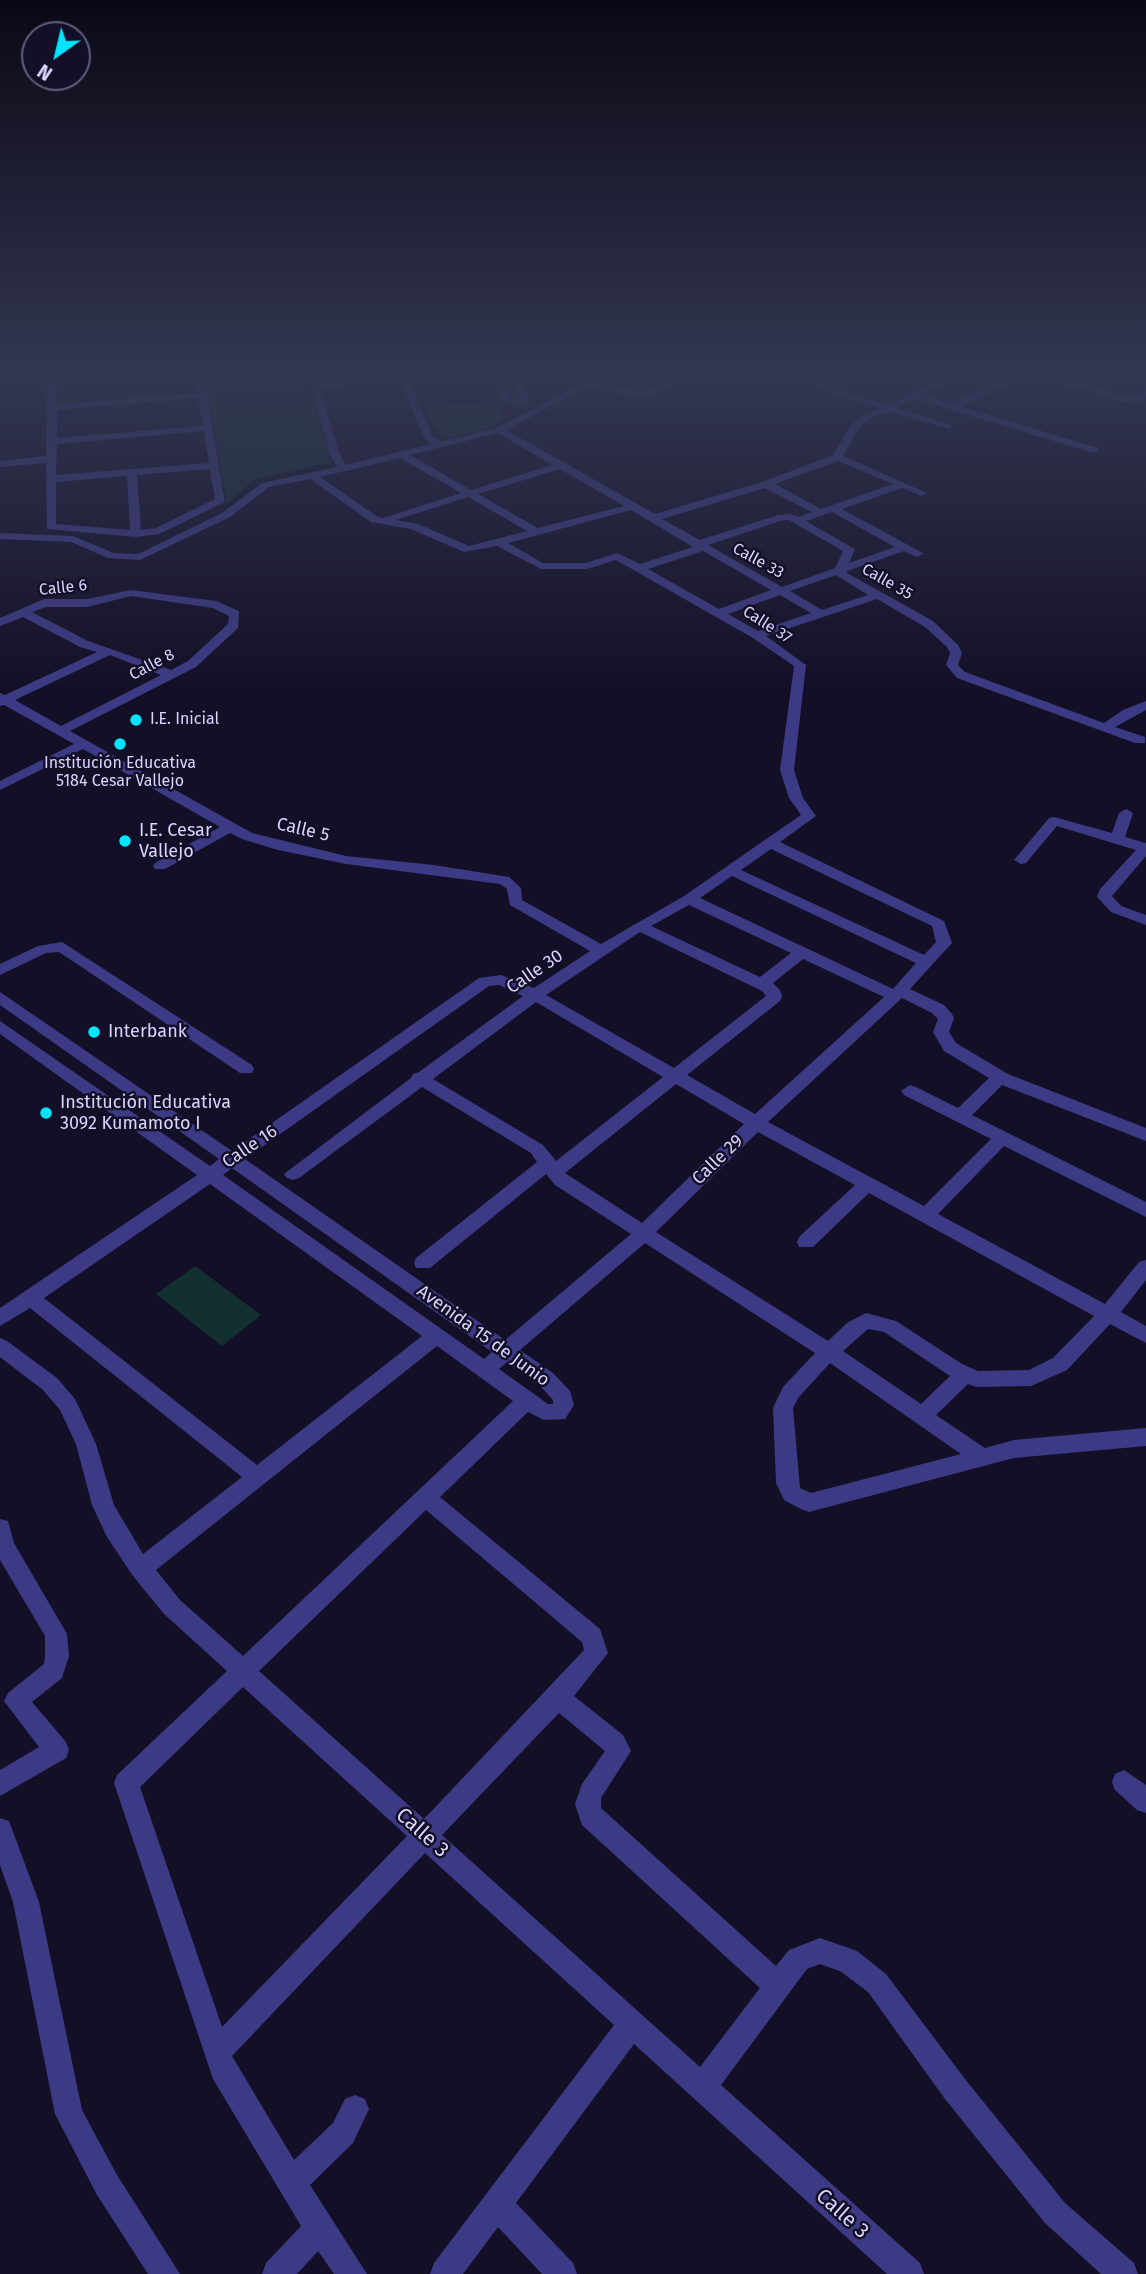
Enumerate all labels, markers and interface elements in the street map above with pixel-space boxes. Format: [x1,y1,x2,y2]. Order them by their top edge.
north arrow [21,21,91,91]
text: N [33,59,57,85]
street label: Calle 33 [729,539,787,583]
street label: Calle 35 [858,560,916,604]
street label: Calle 6 [38,576,88,600]
street label: Calle 37 [739,602,795,648]
street label: Calle 8 [126,645,178,685]
place label: I.E. Inicial [150,710,219,730]
marker: I.E. Inicial [128,712,144,728]
marker: Institución Educativa 5184 Cesar Vallejo [112,736,128,752]
place label: Institución Educativa 5184 Cesar Vallejo [44,754,196,792]
street label: Calle 5 [274,813,332,847]
place label: I.E. Cesar Vallejo [139,820,212,862]
marker: I.E. Cesar Vallejo [117,833,133,849]
street label: Calle 30 [503,945,567,999]
place label: Interbank [108,1021,187,1043]
marker: Interbank [86,1024,102,1040]
place label: Institución Educativa 3092 Kumamoto I [60,1092,231,1134]
marker: Institución Educativa 3092 Kumamoto I [38,1105,54,1121]
street label: Calle 16 [218,1121,282,1173]
street label: Calle 29 [688,1130,748,1190]
street label: Avenida 15 de Junio [412,1281,554,1391]
street label: Calle 3 [390,1803,454,1863]
street label: Calle 3 [810,2184,874,2244]

